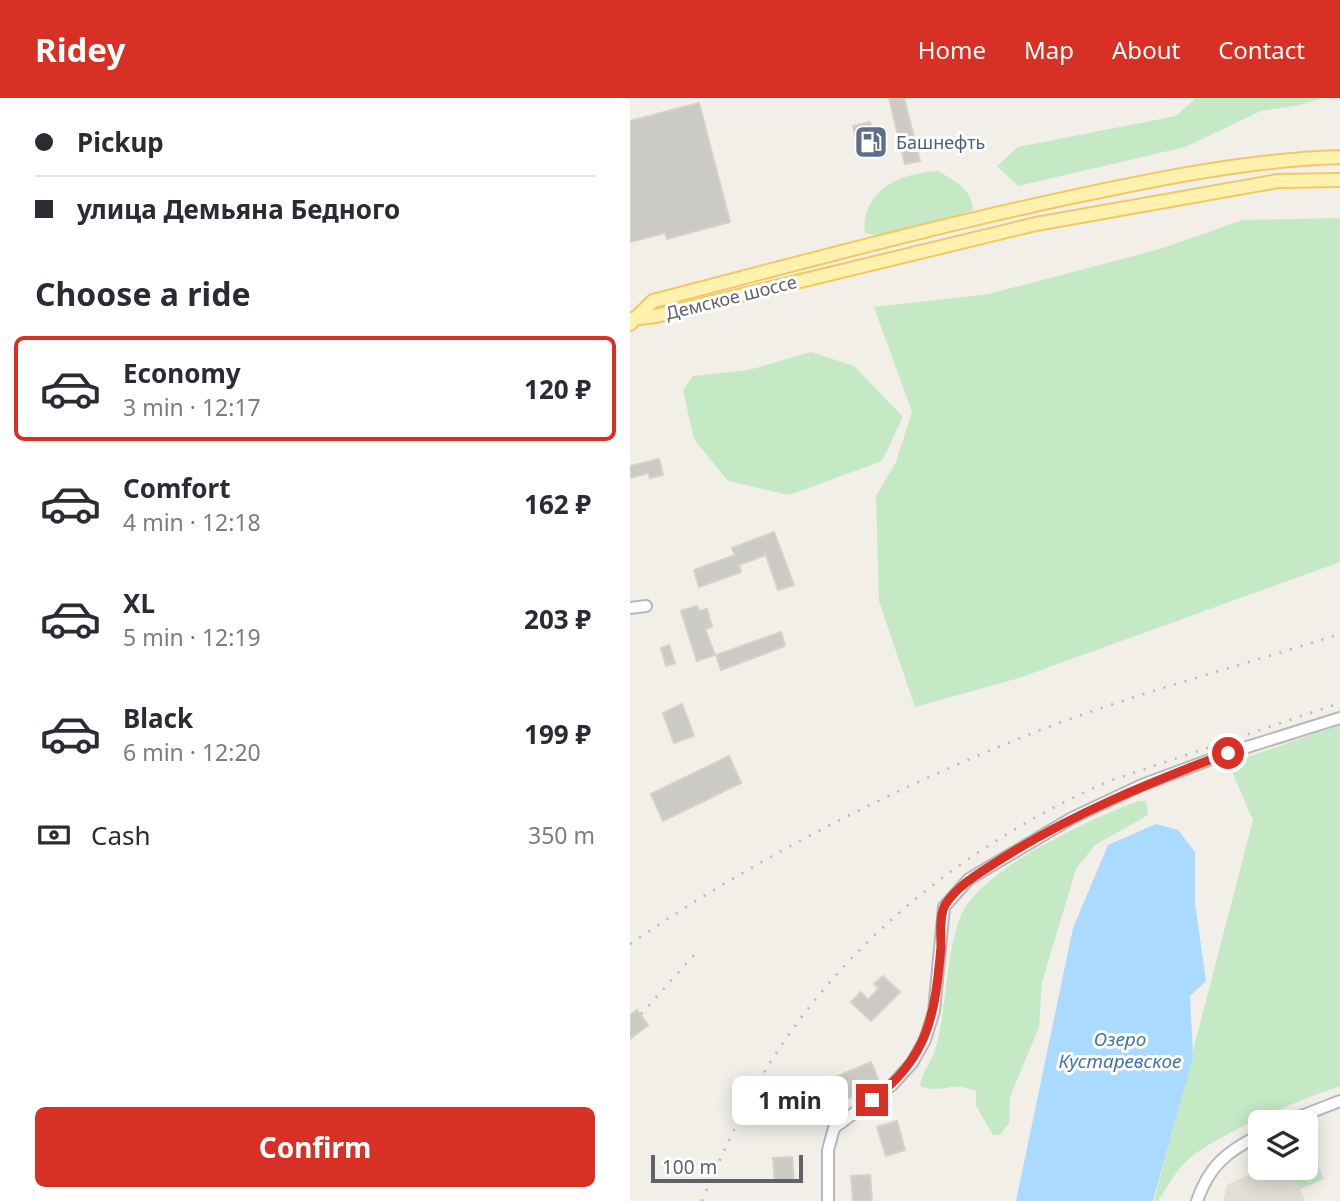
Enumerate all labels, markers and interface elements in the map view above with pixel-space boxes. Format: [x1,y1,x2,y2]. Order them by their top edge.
text: Ridey [35,27,125,72]
text: Home [918,33,986,66]
text: Map [1024,33,1074,66]
text: About [1112,33,1180,66]
text: Contact [1218,33,1305,66]
fuel station icon: Башнефть [852,123,890,161]
text: Pickup [77,124,164,160]
place label: Башнефть [896,130,985,154]
text: улица Демьяна Бедного [77,191,400,227]
street label: Демское шоссе [663,269,799,325]
text: Choose a ride [35,272,251,315]
text: Economy [123,355,241,391]
icon: car [39,357,102,420]
text: 120 ₽ [524,371,591,407]
text: 3 min · 12:17 [123,391,261,423]
text: Comfort [123,470,231,506]
icon: car [39,472,102,535]
text: 162 ₽ [524,486,591,522]
text: 4 min · 12:18 [123,506,261,538]
text: XL [123,585,155,621]
icon: car [39,587,102,650]
text: 203 ₽ [524,601,591,637]
text: 5 min · 12:19 [123,621,261,653]
text: Black [123,700,193,736]
icon: car [39,702,102,765]
text: 199 ₽ [524,716,591,752]
text: 6 min · 12:20 [123,736,261,768]
route start [1212,737,1244,769]
icon: cash [35,816,73,854]
text: Cash [91,817,151,853]
text: 350 m [528,819,595,851]
water label: Озеро Кустаревское [1059,1026,1181,1074]
callout: 1 min [732,1076,848,1124]
text: 1 min [758,1084,822,1116]
route end [856,1084,888,1116]
button: Confirm [35,1107,595,1187]
map controls [1248,1110,1318,1180]
button: layers [1248,1110,1318,1180]
scale bar [651,1152,803,1184]
text: 100 m [662,1154,717,1180]

